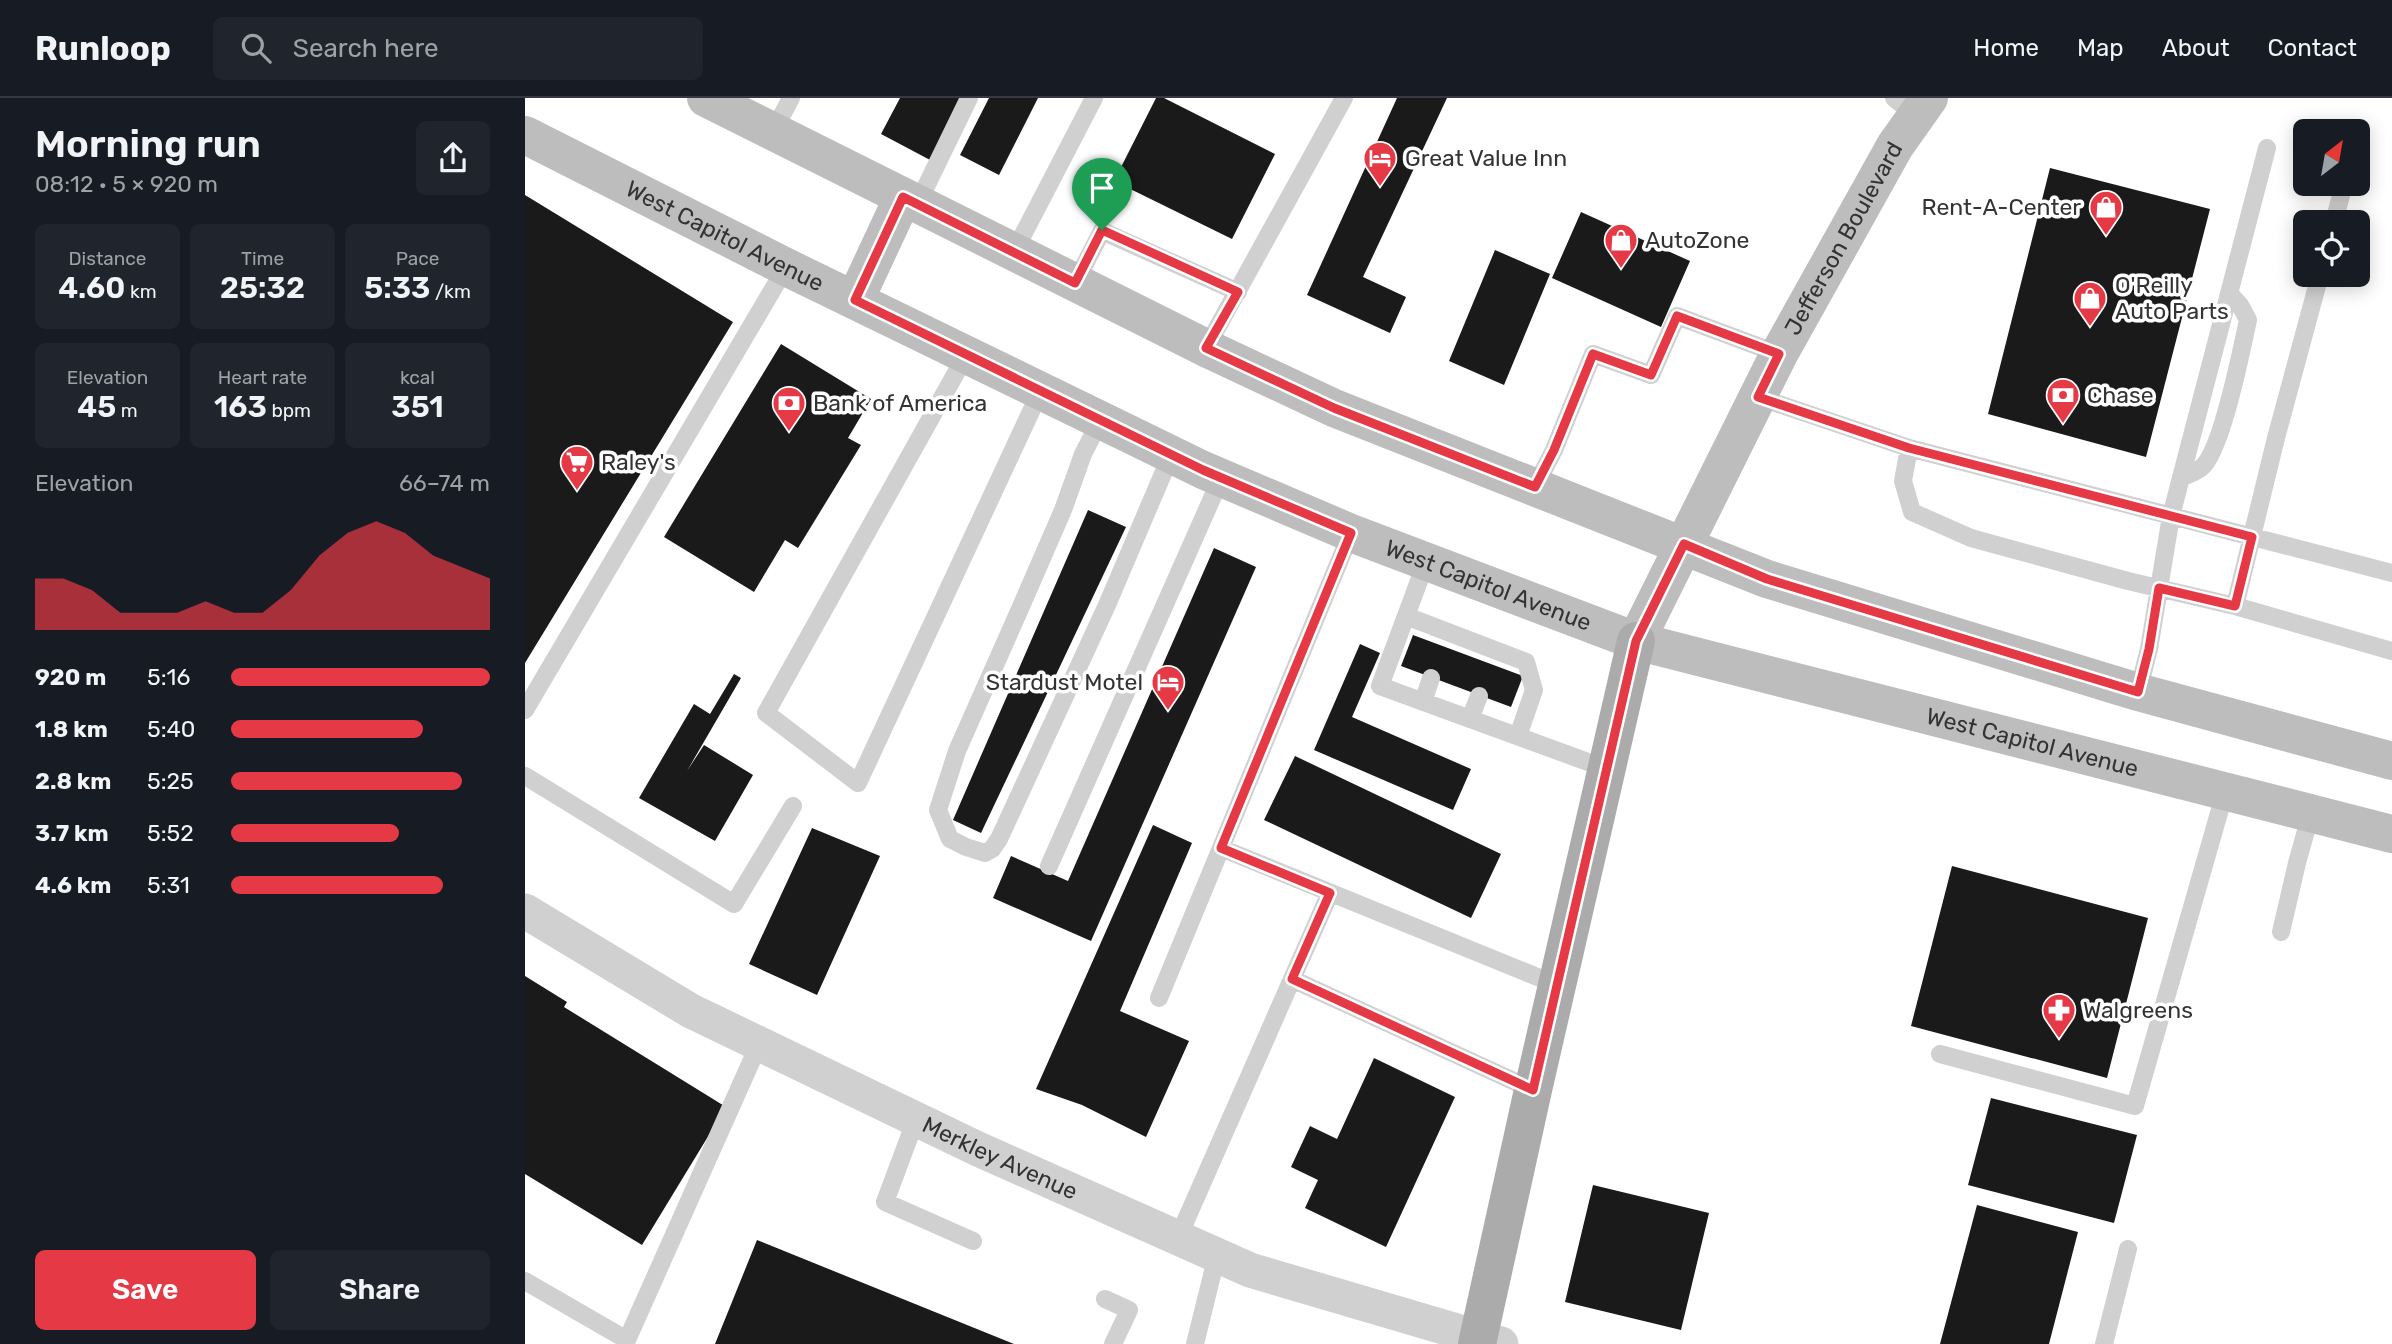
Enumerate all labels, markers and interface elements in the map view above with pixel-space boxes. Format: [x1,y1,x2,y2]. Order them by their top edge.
search box [213,17,703,80]
text: Runloop [35,29,171,68]
icon: search [237,29,275,67]
text: Search here [293,33,439,64]
text: Home [1973,34,2039,62]
text: Map [2077,34,2124,62]
text: About [2162,34,2230,62]
text: Contact [2268,34,2357,62]
north arrow [2293,119,2369,196]
map controls [2293,119,2370,287]
text: Morning run [35,121,261,167]
button: share [416,121,490,195]
street label: Jefferson Boulevard [1778,137,1909,340]
hotel icon: Great Value Inn [1361,139,1399,188]
place label: Great Value Inn [1405,144,1567,172]
pin [1072,158,1132,230]
icon: arrive [1083,169,1121,207]
text: 08:12 · 5 × 920 m [35,170,218,198]
street label: West Capitol Avenue [621,174,829,297]
shop icon: Rent-A-Center [2087,188,2125,237]
place label: Rent-A-Center [1921,193,2081,221]
button: locate [2293,210,2370,287]
shop icon: AutoZone [1602,221,1640,270]
place label: AutoZone [1645,226,1749,254]
text: Distance [69,247,146,270]
text: Time [241,247,284,270]
text: Pace [396,247,439,270]
text: 4.60 [58,270,125,306]
text: 25:32 [220,270,305,306]
text: 5:33 [364,270,430,306]
place label: O'Reilly Auto Parts [2115,271,2229,325]
shop icon: O'Reilly Auto Parts [2071,279,2109,328]
text: km [125,280,157,303]
text: /km [430,280,471,303]
text: Elevation [67,366,148,389]
text: Heart rate [218,366,307,389]
text: kcal [400,366,435,389]
bank icon: Chase [2044,376,2082,425]
place label: Chase [2087,381,2154,409]
bank icon: Bank of America [770,384,808,433]
text: 45 [77,389,116,425]
text: 163 [214,389,267,425]
text: 351 [391,389,444,425]
place label: Bank of America [813,389,987,417]
text: m [116,399,138,422]
text: bpm [267,399,311,422]
supermarket icon: Raley's [558,443,596,492]
place label: Raley's [601,448,676,476]
text: Elevation [35,469,134,497]
text: 66–74 m [399,469,490,497]
street label: West Capitol Avenue [1381,533,1595,637]
text: 920 m [35,663,106,691]
text: 5:16 [147,663,190,691]
hotel icon: Stardust Motel [1149,663,1187,712]
place label: Stardust Motel [986,668,1143,696]
street label: West Capitol Avenue [1923,702,2141,783]
text: 1.8 km [35,715,108,743]
text: 5:40 [147,715,195,743]
text: 2.8 km [35,767,111,795]
text: 5:25 [147,767,194,795]
text: 3.7 km [35,819,109,847]
text: 5:52 [147,819,194,847]
text: 4.6 km [35,871,111,899]
text: 5:31 [147,871,190,899]
pharmacy icon: Walgreens [2040,991,2078,1040]
place label: Walgreens [2083,996,2193,1024]
street label: Merkley Avenue [918,1110,1082,1205]
button: Save [35,1250,256,1330]
button: Share [270,1250,490,1330]

